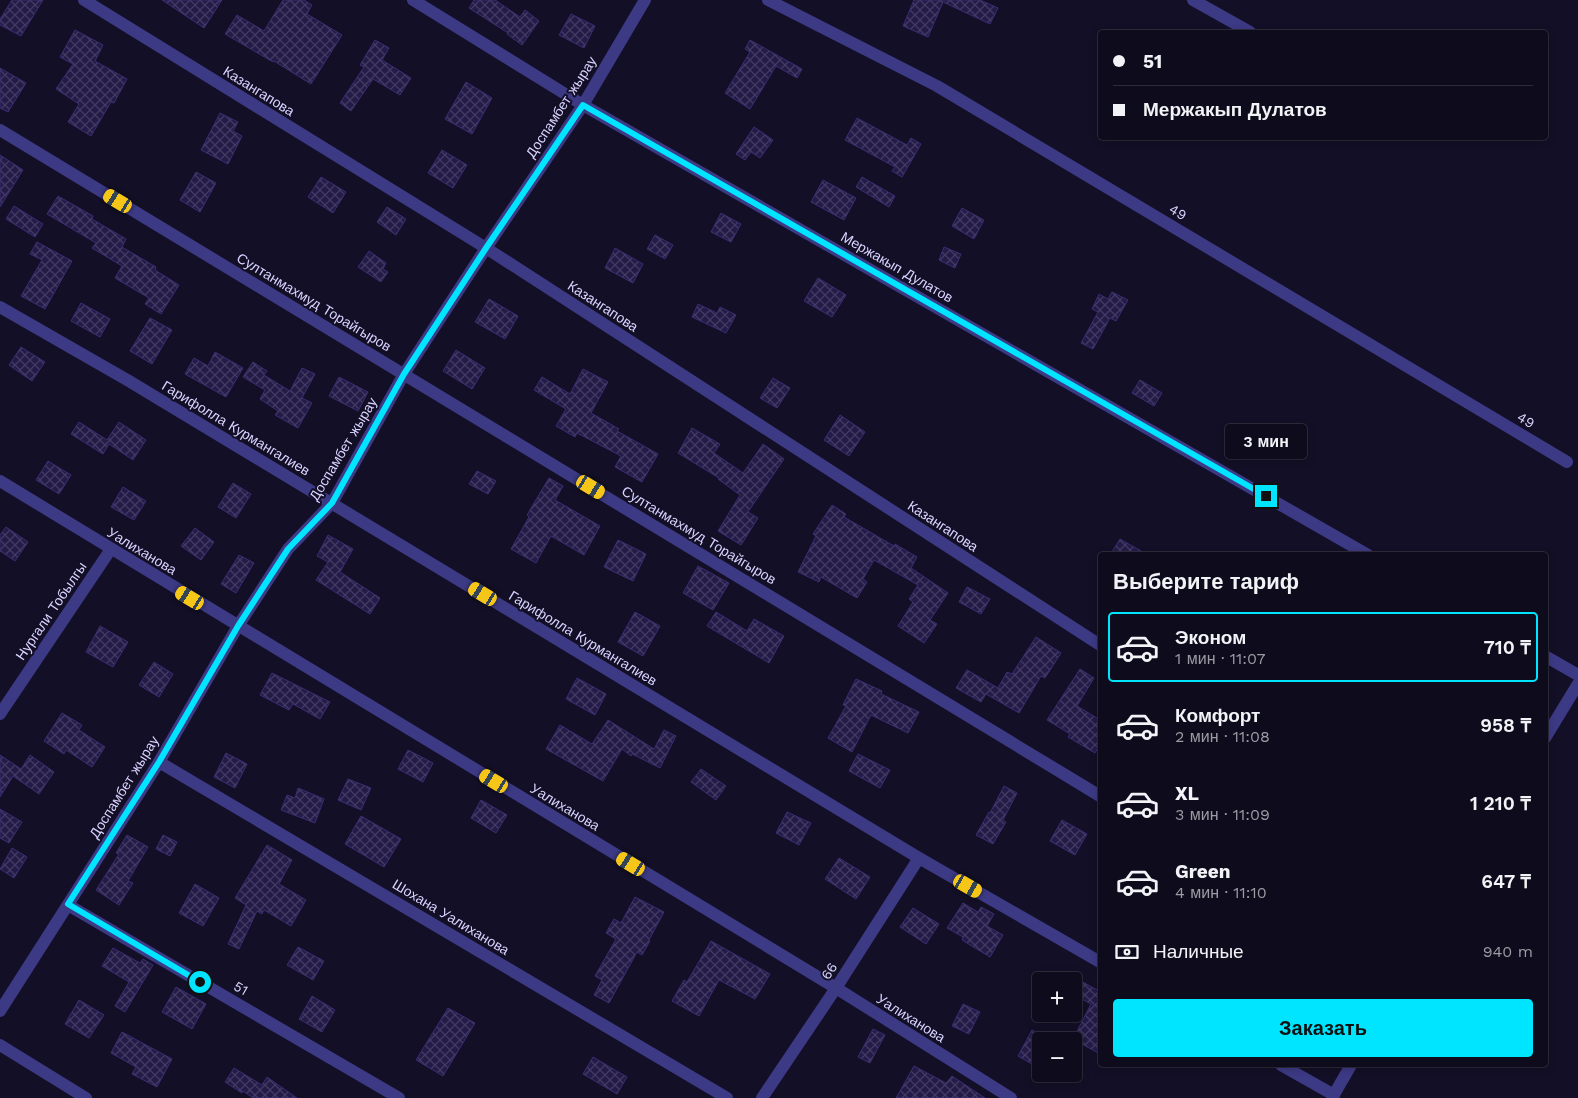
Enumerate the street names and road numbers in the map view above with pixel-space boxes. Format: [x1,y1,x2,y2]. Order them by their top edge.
street label: Доспамбет жырау [522,53,600,161]
street label: Казангапова [221,63,298,119]
street label: 49 [1167,201,1189,223]
street label: Мержакып Дулатов [838,228,956,306]
street label: Султанмахмуд Торайгыров [234,250,394,354]
street label: Казангапова [565,277,641,335]
street label: Гарифолла Курмангалиев [159,377,313,479]
street label: Доспамбет жырау [306,395,380,503]
street label: 49 [1515,409,1537,431]
street label: Султанмахмуд Торайгыров [619,483,779,587]
street label: Казангапова [905,497,981,555]
street label: Уалиханова [104,524,180,578]
street label: Нургали Тобылгы [12,559,90,663]
street label: Гарифолла Курмангалиев [506,587,660,689]
street label: Доспамбет жырау [86,733,162,841]
street label: Уалиханова [527,780,603,834]
street label: Шохана Уалиханова [390,876,512,958]
street label: 66 [818,960,840,982]
street label: 51 [231,978,251,998]
street label: Уалиханова [874,991,948,1046]

